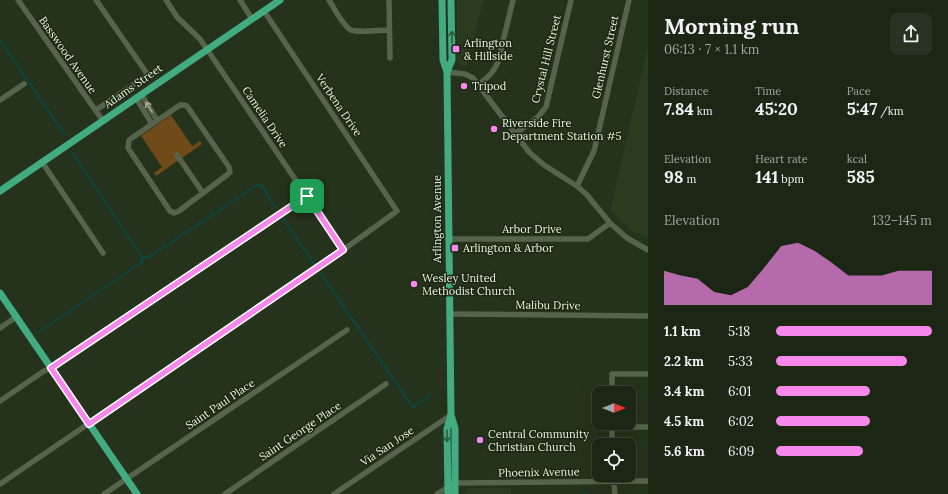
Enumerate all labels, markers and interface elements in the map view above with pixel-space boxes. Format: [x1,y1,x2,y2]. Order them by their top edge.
street label: Crystal Hill Street [528,12,564,105]
text: Morning run [664,12,799,40]
street label: Glenhurst Street [589,13,622,100]
button: share [890,13,932,55]
street label: Basswood Avenue [36,14,100,96]
one-way arrow [448,31,455,44]
place label: Arlington & Hillside [463,36,513,63]
text: 06:13 · 7 × 1.1 km [664,41,759,58]
marker: Arlington & Hillside [451,44,461,54]
street label: Adams Street [100,60,166,112]
street label: Verbena Drive [312,70,365,139]
place label: Tripod [472,79,507,93]
marker: Tripod [459,81,469,91]
street label: Camelia Drive [239,84,291,151]
text: Distance [664,84,709,98]
text: Time [755,84,781,98]
text: Pace [847,84,871,98]
text: 7.84 [664,98,694,120]
text: 45:20 [755,98,798,120]
text: 5:47 [847,98,877,120]
one-way arrow [145,102,153,113]
text: km [694,104,713,118]
text: /km [877,104,904,118]
place label: Riverside Fire Department Station #5 [502,116,622,143]
marker: Riverside Fire Department Station #5 [489,124,499,134]
text: Elevation [664,152,711,166]
text: Heart rate [755,152,808,166]
text: kcal [847,152,867,166]
text: 98 [664,166,684,188]
text: 141 [755,166,778,188]
text: 585 [847,166,875,188]
text: m [684,172,696,186]
text: bpm [778,172,804,186]
street label: Arlington Avenue [430,175,444,264]
pin [290,179,324,213]
icon: arrive [296,185,318,207]
text: Elevation [664,212,720,229]
text: 132–145 m [872,212,932,229]
street label: Arbor Drive [501,222,562,236]
place label: Arlington & Arbor [462,241,554,255]
marker: Arlington & Arbor [450,243,460,253]
place label: Wesley United Methodist Church [422,271,515,298]
marker: Wesley United Methodist Church [409,279,419,289]
street label: Malibu Drive [515,297,581,313]
text: 1.1 km [664,323,701,340]
text: 5:18 [728,323,750,340]
text: 2.2 km [664,353,704,370]
text: 5:33 [728,353,753,370]
street label: Saint Paul Place [183,376,257,432]
text: 3.4 km [664,383,705,400]
text: 6:01 [728,383,752,400]
north arrow [592,386,636,430]
map controls [592,386,636,482]
street label: Saint George Place [256,398,344,464]
text: 4.5 km [664,413,704,430]
text: 6:02 [728,413,754,430]
street label: Via San Jose [357,423,417,470]
place label: Central Community Christian Church [488,427,589,454]
one-way arrow [443,429,451,442]
marker: Central Community Christian Church [475,435,485,445]
button: locate [592,438,636,482]
text: 5.6 km [664,443,705,460]
text: 6:09 [728,443,754,460]
street label: Phoenix Avenue [498,464,580,480]

